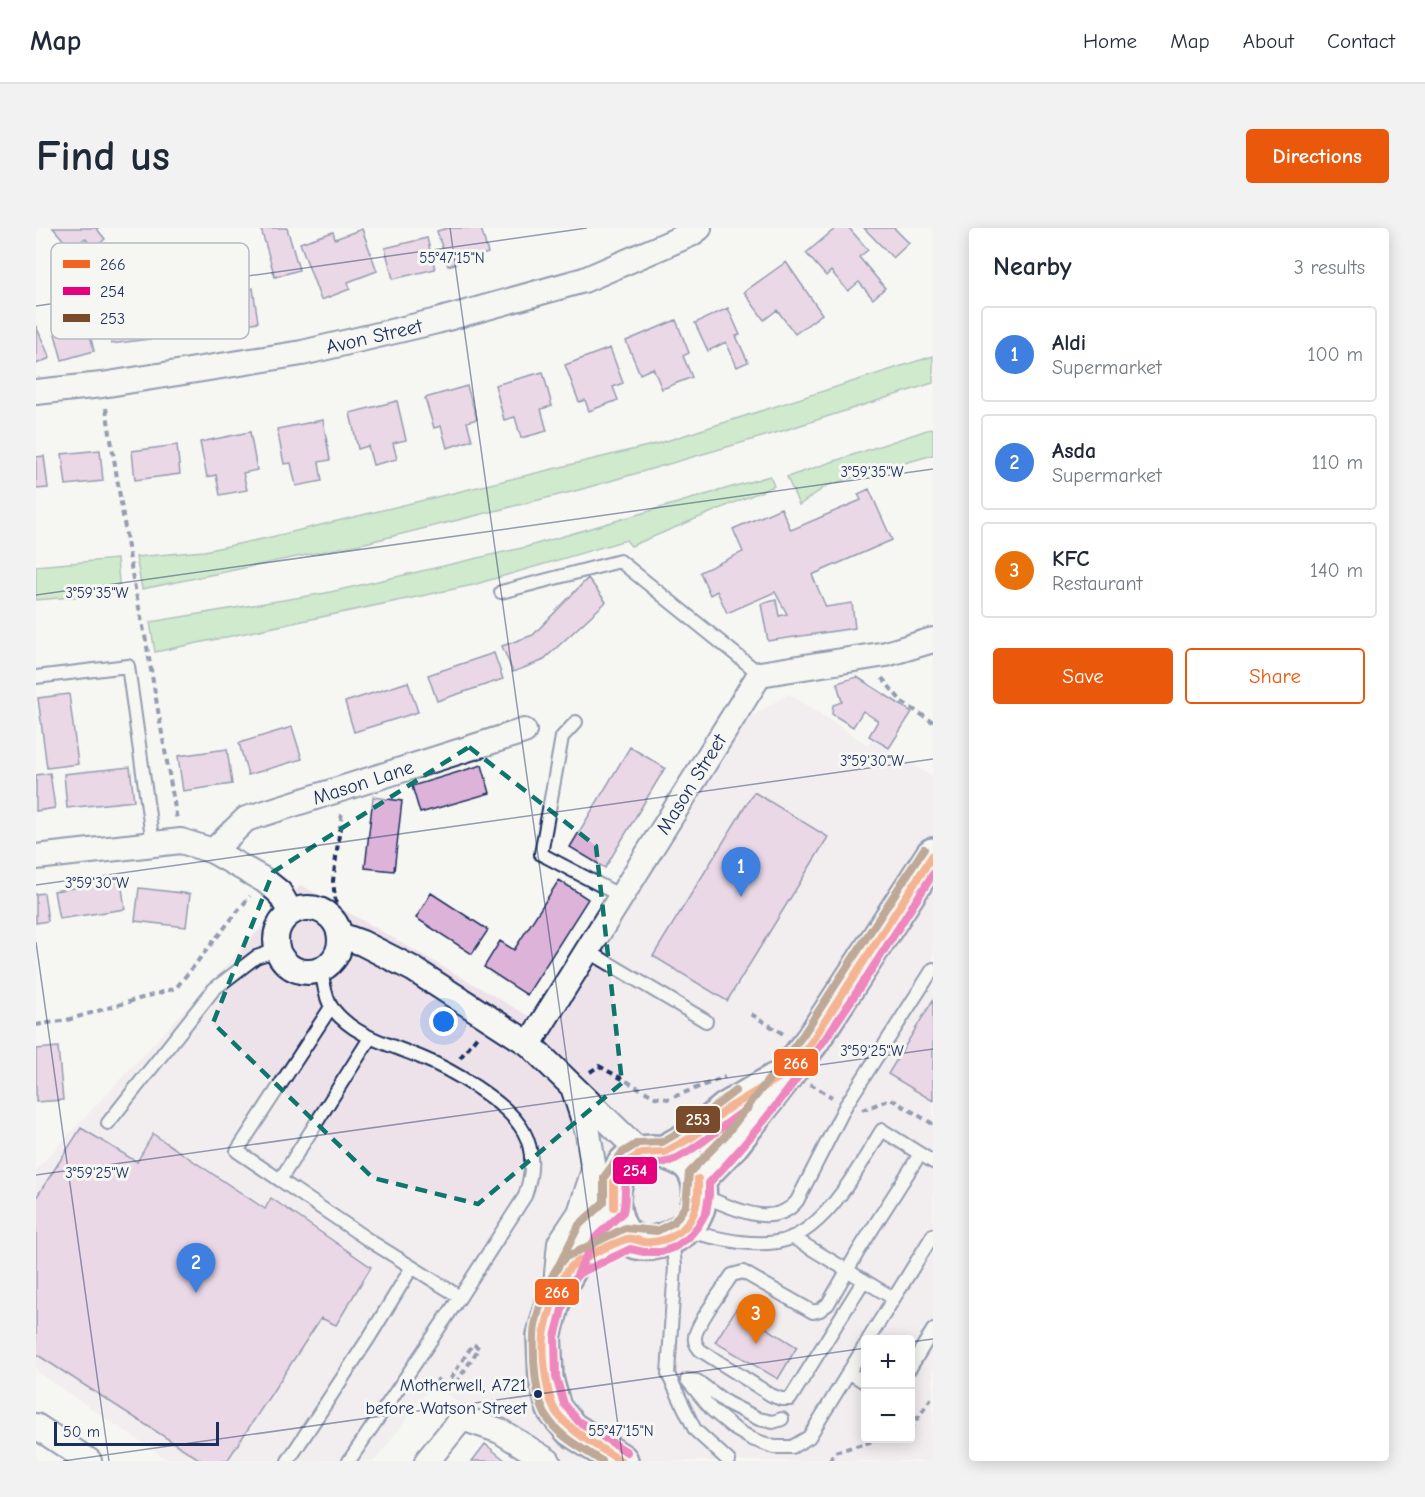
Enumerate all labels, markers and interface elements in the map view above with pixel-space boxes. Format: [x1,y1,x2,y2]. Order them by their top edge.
text: Map [30,25,81,57]
text: Home [1083,29,1137,53]
text: Map [1170,29,1210,53]
text: About [1243,29,1294,53]
text: Contact [1327,29,1395,53]
button: Directions [1246,129,1389,183]
text: Find us [36,132,170,181]
legend [51,243,249,339]
text: 55°47'15"N [419,249,485,267]
text: Nearby [993,252,1072,282]
text: 266 [100,256,126,274]
text: 3 results [1294,256,1365,279]
text: 254 [100,283,125,301]
text: 253 [100,310,125,328]
street label: Avon Street [324,314,426,359]
text: Aldi [1052,330,1086,356]
text: 1 [1011,343,1018,366]
text: 100 m [1308,343,1363,366]
text: Supermarket [1052,356,1162,379]
text: Asda [1052,438,1096,464]
text: 2 [1010,451,1019,474]
text: 110 m [1312,451,1363,474]
text: 3°59'35"W [840,463,904,481]
text: Supermarket [1052,464,1162,487]
text: KFC [1052,546,1090,572]
text: 3 [1010,559,1019,582]
text: 140 m [1310,559,1363,582]
text: Restaurant [1052,572,1142,595]
text: 3°59'35"W [65,584,129,602]
button: Save [993,648,1173,704]
button: Share [1185,648,1365,704]
street label: Mason Street [652,729,732,839]
text: 3°59'30"W [840,752,904,770]
street label: Mason Lane [310,755,417,810]
pin: 1 [722,848,760,897]
text: 3°59'30"W [65,874,129,892]
your location [429,1007,458,1036]
text: 3°59'25"W [840,1042,904,1060]
line badge: 266 [773,1048,819,1077]
text: 266 [784,1055,808,1073]
line badge: 253 [675,1105,721,1134]
text: 253 [686,1111,710,1129]
line badge: 254 [612,1156,658,1185]
text: 254 [623,1162,647,1180]
text: 3°59'25"W [65,1164,129,1182]
pin: 2 [176,1244,216,1293]
line badge: 266 [534,1278,580,1306]
text: 266 [545,1284,569,1302]
pin: 3 [736,1294,776,1344]
map controls [861,1335,915,1443]
button: + [861,1335,915,1389]
place label: Motherwell, A721 before Watson Street [365,1375,528,1419]
marker: Motherwell, A721 before Watson Street [532,1388,544,1400]
button: − [861,1389,915,1443]
scale bar [54,1419,219,1446]
text: 55°47'15"N [588,1422,654,1440]
text: 50 m [63,1423,100,1441]

